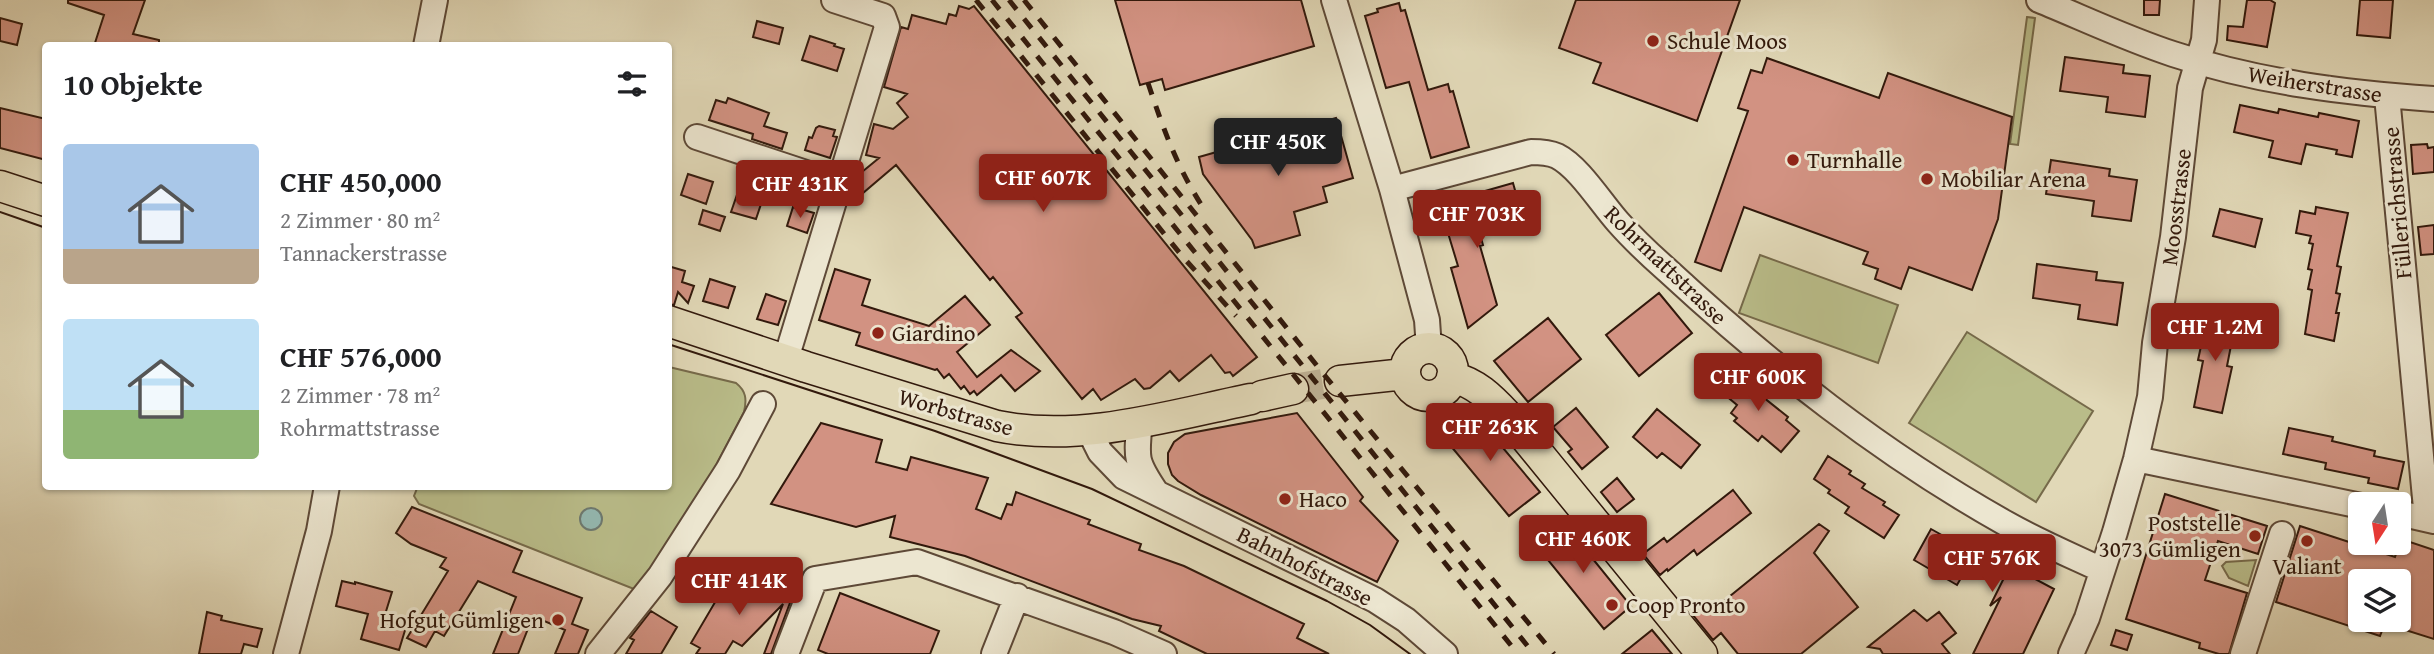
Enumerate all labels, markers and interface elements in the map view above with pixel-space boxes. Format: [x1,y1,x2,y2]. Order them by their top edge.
place label: Schule Moos [1667,24,1787,57]
marker: Schule Moos [1645,33,1661,49]
street label: Weiherstrasse [2246,57,2385,110]
text: 10 Objekte [63,62,203,106]
icon: filters [613,65,651,103]
pin: CHF 450K [1206,118,1350,178]
text: CHF 450K [1230,124,1326,157]
street label: Füllerichstrasse [2373,126,2420,280]
place label: Turnhalle [1807,143,1902,176]
street label: Moosstrasse [2152,146,2199,267]
marker: Turnhalle [1785,152,1801,168]
pin: CHF 607K [971,154,1115,214]
text: CHF 450,000 [280,159,442,203]
pin: CHF 431K [728,160,872,220]
text: CHF 607K [995,160,1091,193]
place label: Mobiliar Arena [1941,162,2086,195]
text: CHF 431K [752,166,848,199]
marker: Mobiliar Arena [1919,171,1935,187]
icon: home [119,172,203,256]
pin: CHF 703K [1405,190,1549,250]
text: CHF 703K [1429,196,1525,229]
street label: Rohrmattstrasse [1597,197,1735,332]
text: 2 Zimmer · 80 m² [280,203,440,236]
text: Tannackerstrasse [280,236,447,269]
pin: CHF 1.2M [2143,304,2287,363]
text: CHF 1.2M [2167,309,2263,342]
place label: Giardino [892,316,976,349]
marker: Giardino [870,325,886,341]
text: CHF 576,000 [280,334,442,378]
icon: home [119,347,203,431]
pin: CHF 600K [1686,354,1830,413]
text: CHF 600K [1710,359,1806,392]
text: 2 Zimmer · 78 m² [280,378,440,411]
street label: Worbstrasse [895,379,1017,444]
pin: CHF 263K [1418,404,1562,463]
text: CHF 263K [1442,409,1538,442]
text: Rohrmattstrasse [280,411,440,444]
place label: Haco [1299,482,1347,515]
marker: Haco [1277,491,1293,507]
north arrow [2348,492,2412,555]
map controls [2348,492,2411,632]
place label: Poststelle 3073 Gümligen [2099,506,2241,565]
pin: CHF 460K [1511,516,1655,575]
street label: Bahnhofstrasse [1232,517,1379,614]
text: CHF 460K [1535,521,1631,554]
marker: Poststelle 3073 Gümligen [2247,528,2263,544]
marker: Valiant [2299,533,2315,549]
pin: CHF 576K [1920,534,2064,594]
text: CHF 576K [1944,540,2040,573]
place label: Valiant [2272,549,2342,582]
pin: CHF 414K [667,558,811,617]
text: CHF 414K [691,563,787,596]
button: layers [2348,569,2411,632]
place label: Coop Pronto [1626,588,1745,621]
marker: Coop Pronto [1604,597,1620,613]
place label: Hofgut Gümligen [380,603,544,636]
marker: Hofgut Gümligen [550,612,566,628]

